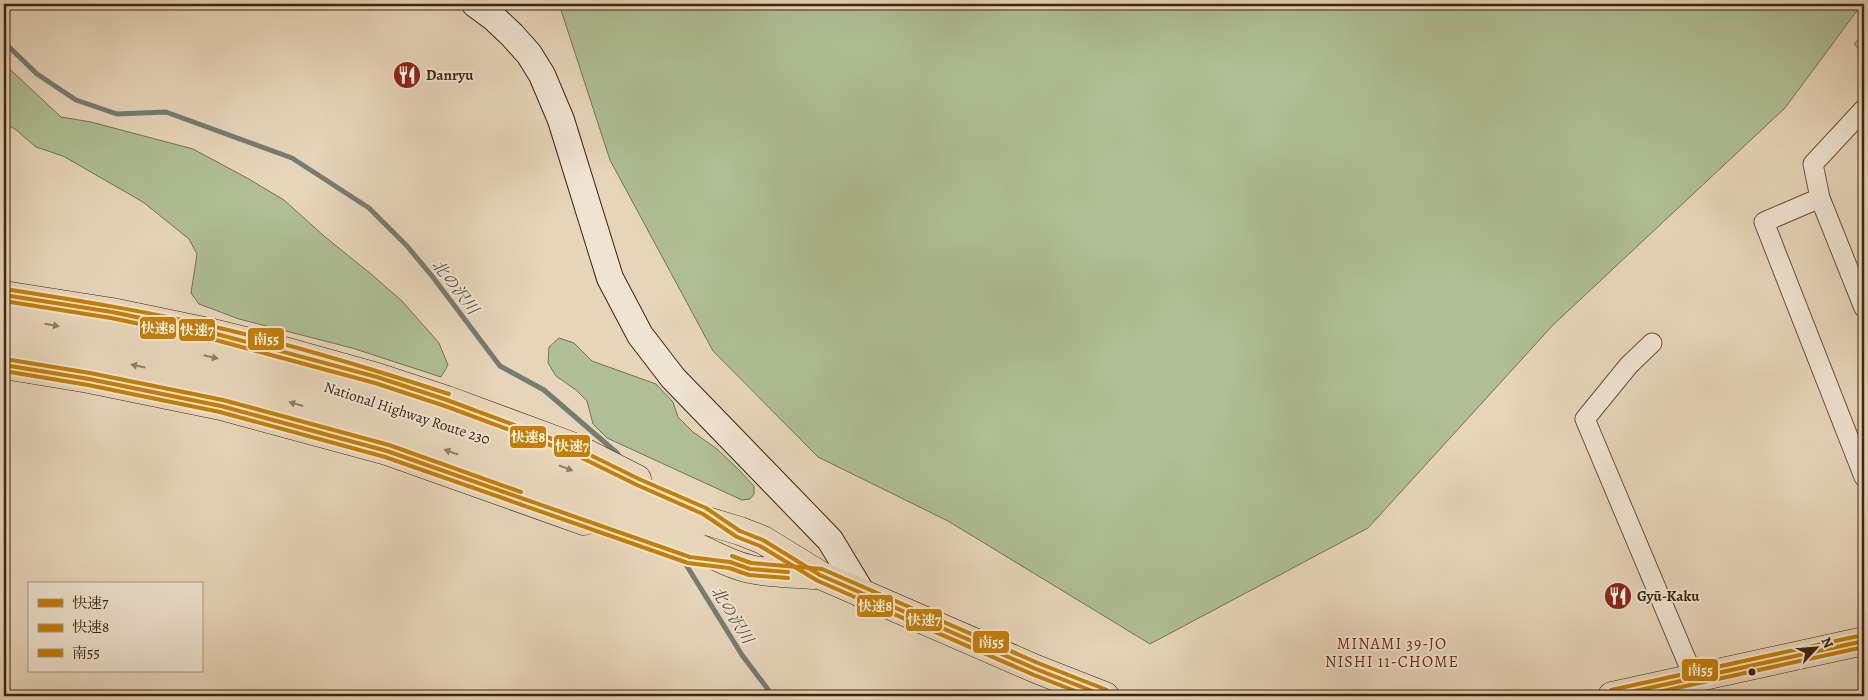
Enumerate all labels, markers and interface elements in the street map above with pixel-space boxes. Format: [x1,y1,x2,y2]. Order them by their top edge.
restaurant icon: Danryu [392,60,422,90]
place label: Danryu [426,65,474,85]
water label: 北の沢川 [427,255,485,321]
line badge: 快速8 [139,316,177,340]
line badge: 快速7 [178,318,216,342]
text: 快速8 [141,319,176,338]
one-way arrow [44,321,60,329]
text: 快速7 [180,321,214,340]
line badge: 南55 [247,327,285,351]
text: 南55 [253,330,279,349]
one-way arrow [204,353,219,361]
one-way arrow [130,362,146,370]
street label: National Highway Route 230 [321,377,493,449]
one-way arrow [289,399,304,407]
line badge: 快速8 [509,425,547,449]
text: 快速8 [511,428,546,447]
line badge: 快速7 [553,434,591,458]
text: 快速7 [555,437,589,456]
one-way arrow [444,448,459,455]
one-way arrow [559,464,574,472]
restaurant icon: Gyū-Kaku [1603,581,1633,611]
legend [28,582,202,672]
water label: 北の沢川 [706,582,759,650]
place label: Gyū-Kaku [1637,586,1700,606]
text: 快速7 [72,593,109,613]
line badge: 快速8 [856,594,894,618]
text: 快速8 [858,597,893,616]
line badge: 快速7 [905,608,943,632]
text: 快速7 [907,611,941,630]
text: 快速8 [72,617,109,637]
north arrow [1790,622,1840,672]
line badge: 南55 [972,630,1010,654]
text: 南55 [978,633,1004,652]
district label: MINAMI 39-JO NISHI 11-CHOME [1325,633,1459,673]
text: N [1816,634,1838,651]
text: 南55 [72,643,100,663]
line badge: 南55 [1681,658,1719,682]
text: 南55 [1687,661,1713,680]
unlabelled marker [1747,667,1757,677]

